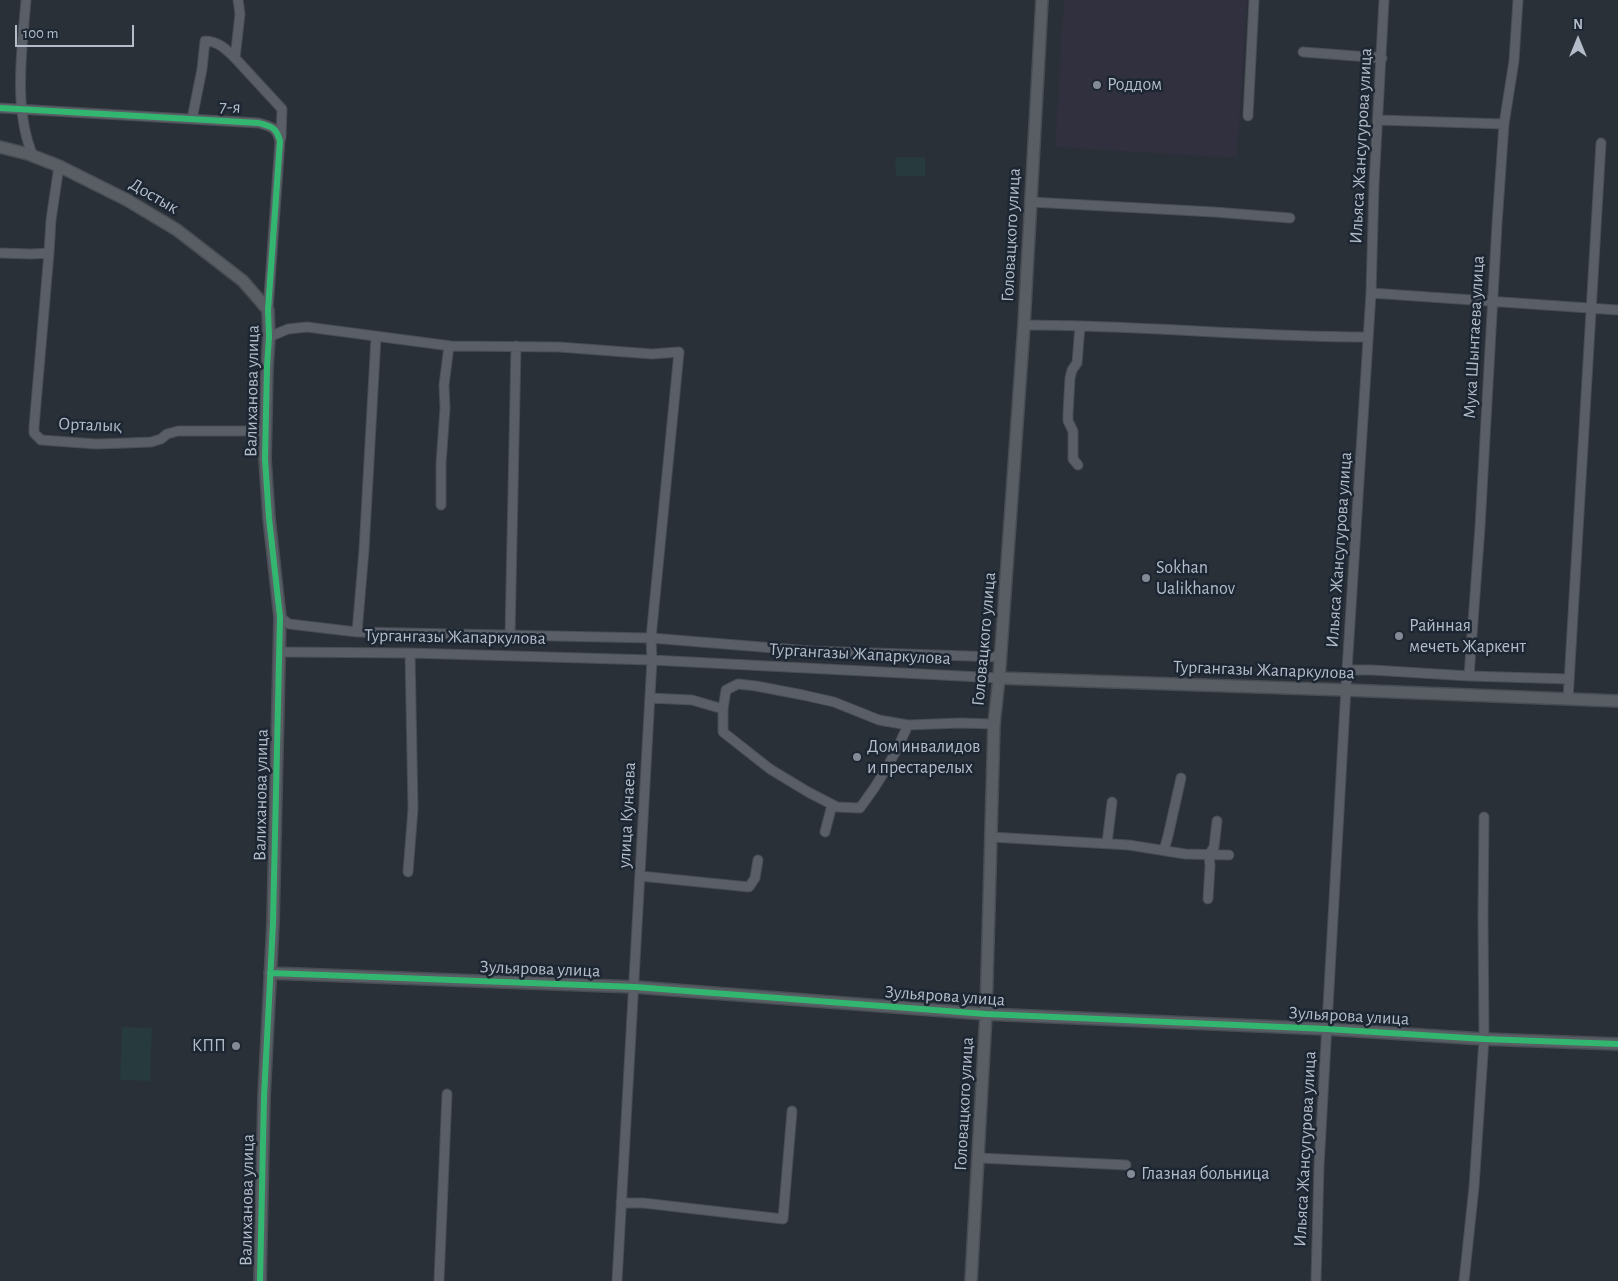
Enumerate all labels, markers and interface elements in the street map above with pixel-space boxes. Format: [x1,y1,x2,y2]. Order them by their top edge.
scale bar [18,15,136,47]
north arrow [1553,15,1603,65]
text: N [1573,18,1583,32]
text: 100 m [23,26,58,41]
street label: Ильяса Жансугурова улица [1345,47,1377,245]
place label: Роддом [1107,74,1162,96]
marker: Роддом [1091,79,1103,91]
street label: 7-я [219,96,241,118]
street label: Головацкого улица [997,167,1025,303]
street label: Достык [126,173,182,219]
street label: Мука Шынтаева улица [1459,255,1489,419]
street label: Валиханова улица [240,325,264,457]
street label: Орталық [58,413,122,437]
street label: Ильяса Жансугурова улица [1321,451,1357,649]
place label: Sokhan Ualikhanov [1156,557,1235,600]
street label: Головацкого улица [967,571,1001,707]
marker: Sokhan Ualikhanov [1140,572,1152,584]
place label: Райнная мечеть Жаркент [1409,615,1526,658]
street label: Тургангазы Жапаркулова [364,625,546,649]
marker: Райнная мечеть Жаркент [1393,630,1405,642]
street label: Тургангазы Жапаркулова [769,638,951,670]
street label: Тургангазы Жапаркулова [1173,656,1355,684]
street label: Валиханова улица [249,729,273,861]
place label: Дом инвалидов и престарелых [867,736,980,779]
marker: Дом инвалидов и престарелых [851,751,863,763]
street label: улица Кунаева [613,761,641,869]
street label: Зульярова улица [479,956,601,982]
street label: Зульярова улица [884,981,1006,1011]
street label: Зульярова улица [1288,1002,1410,1030]
place label: КПП [192,1035,226,1057]
street label: Головацкого улица [950,1036,978,1172]
marker: КПП [230,1040,242,1052]
street label: Ильяса Жансугурова улица [1289,1050,1321,1248]
street label: Валиханова улица [235,1134,259,1266]
place label: Глазная больница [1141,1163,1270,1185]
marker: Глазная больница [1125,1168,1137,1180]

